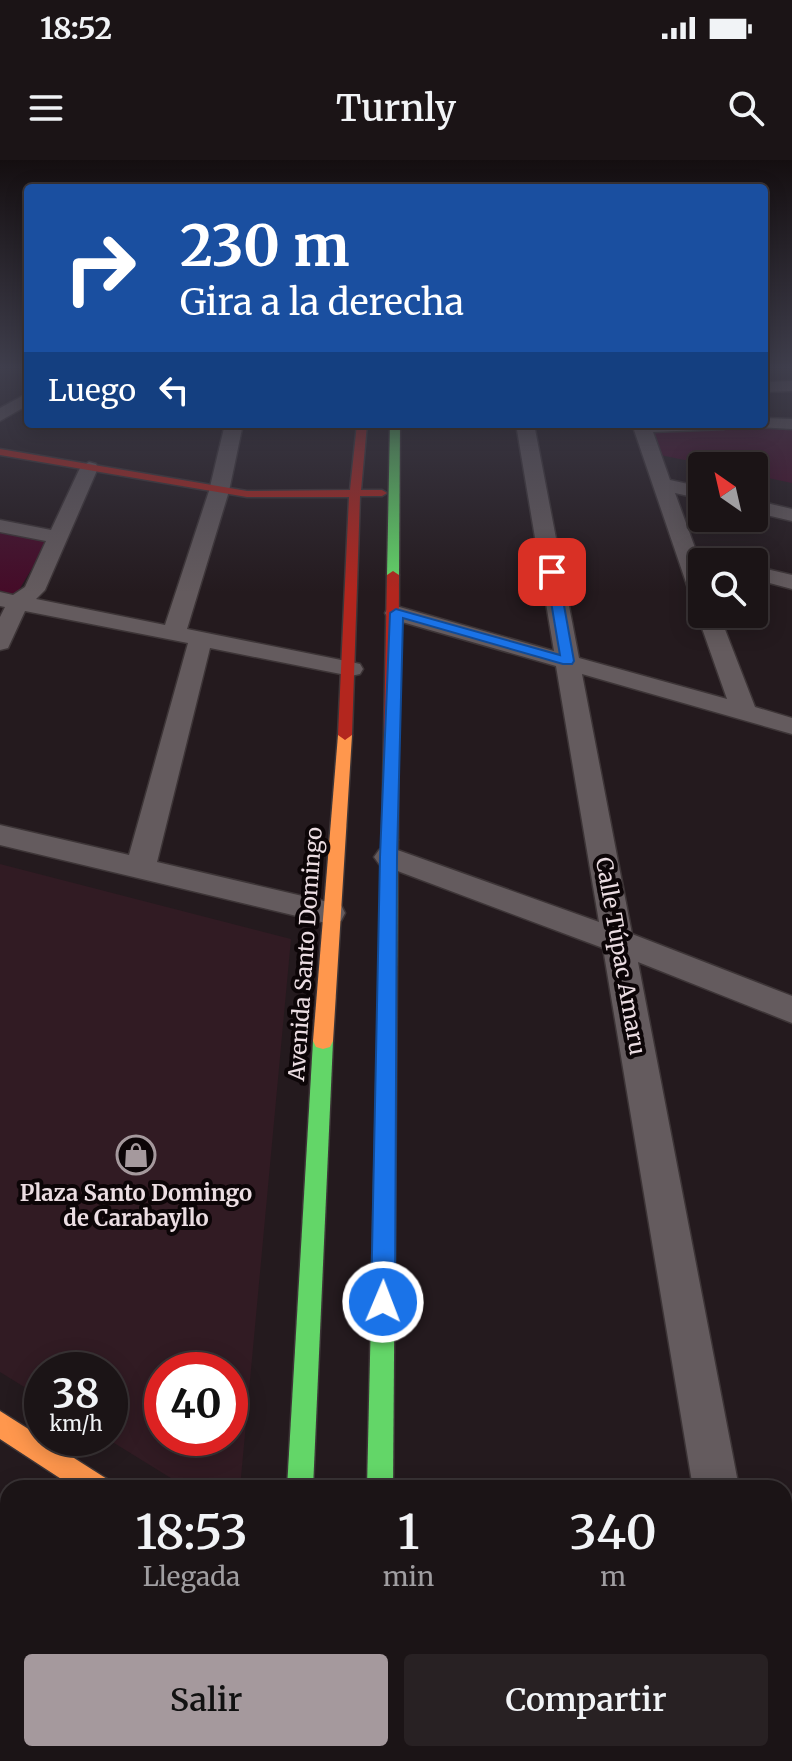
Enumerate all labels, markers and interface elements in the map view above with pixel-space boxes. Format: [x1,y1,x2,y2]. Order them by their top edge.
text: 18:52 [40,9,112,47]
icon: menu [24,86,68,130]
text: Turnly [336,86,456,131]
icon: search [724,86,768,130]
text: 230 m [180,211,350,281]
icon: right [48,216,152,320]
text: Gira a la derecha [180,280,464,325]
icon: left [152,368,196,412]
text: Luego [48,371,136,409]
north arrow [688,452,768,532]
map controls [688,452,768,628]
pin [518,538,586,606]
button: search [688,548,768,628]
icon: arrive [530,550,574,594]
street label: Avenida Santo Domingo [282,826,328,1083]
street label: Calle Túpac Amaru [590,855,652,1057]
shop icon: Plaza Santo Domingo de Carabayllo [115,1134,157,1176]
place label: Plaza Santo Domingo de Carabayllo [20,1179,252,1232]
position arrow [341,1260,425,1344]
speed limit sign: 40 [144,1352,248,1456]
text: 38 [52,1369,100,1419]
text: km/h [50,1411,102,1436]
text: 18:53 [135,1502,248,1562]
text: 1 [398,1502,419,1562]
text: 340 [569,1502,657,1562]
text: Llegada [143,1560,240,1593]
text: min [383,1560,434,1593]
text: m [600,1560,626,1593]
button: Salir [24,1654,388,1746]
button: Compartir [404,1654,768,1746]

